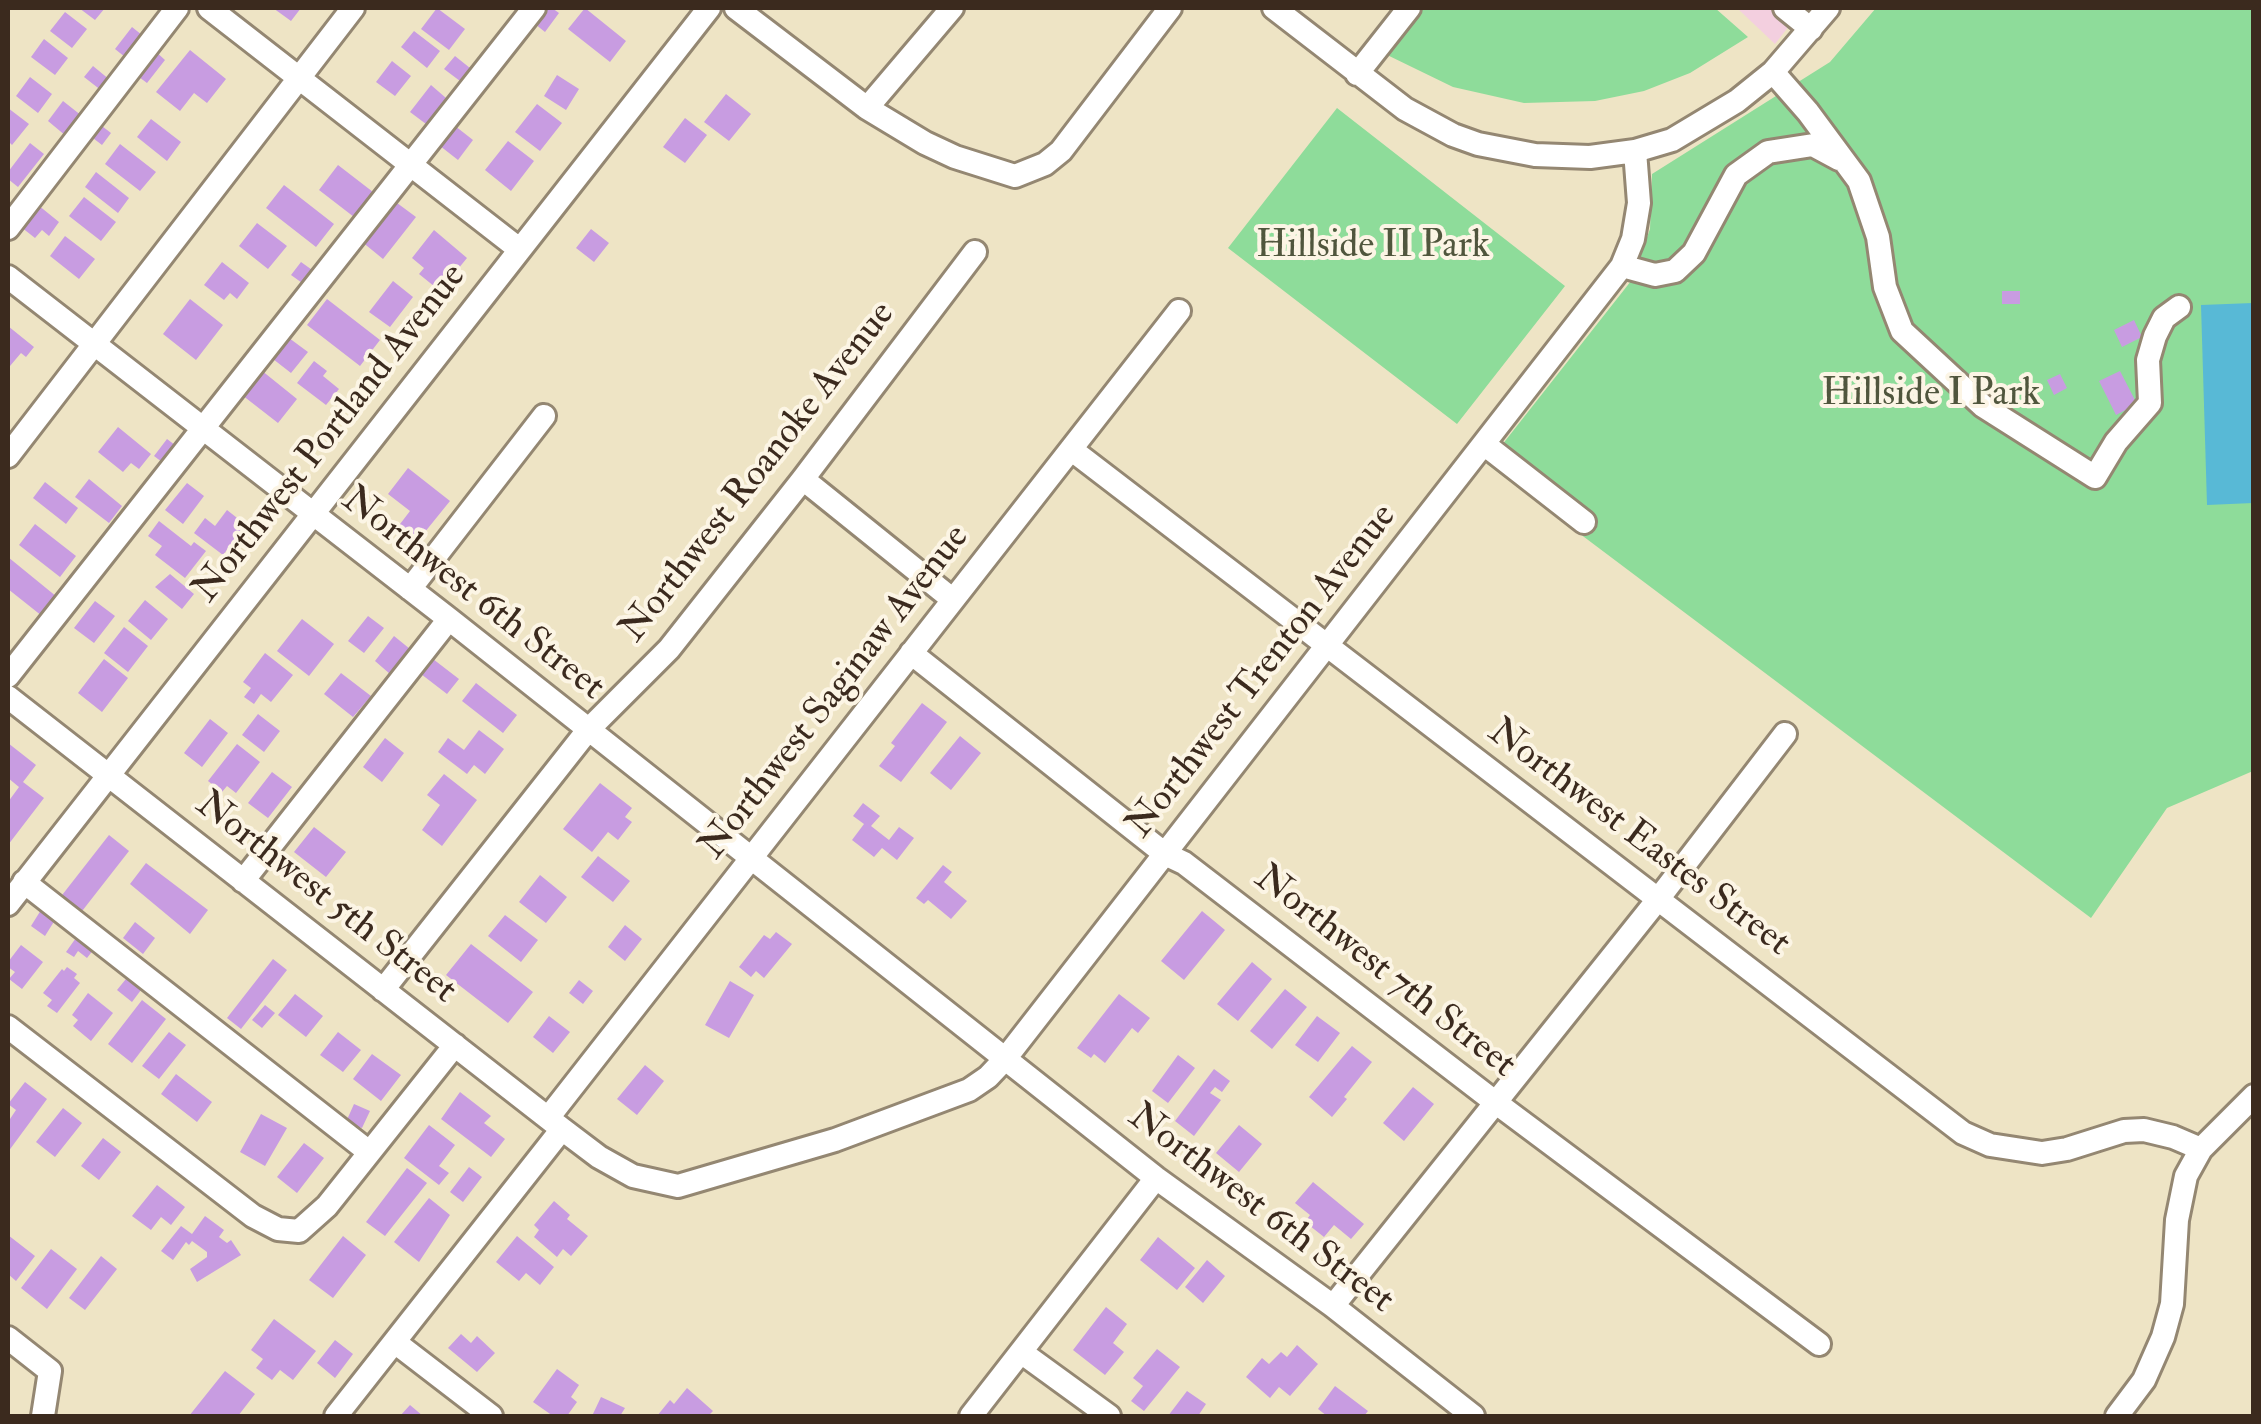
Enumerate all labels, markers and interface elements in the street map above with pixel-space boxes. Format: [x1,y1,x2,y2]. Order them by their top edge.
park label: Hillside II Park [1256,225,1490,271]
street label: Northwest Portland Avenue [185,256,477,612]
street label: Northwest Roanoke Avenue [612,294,906,652]
park label: Hillside I Park [1822,373,2040,419]
street label: Northwest 6th Street [332,478,612,712]
street label: Northwest Trenton Avenue [1118,496,1408,848]
street label: Northwest Saginaw Avenue [691,517,981,869]
street label: Northwest Eastes Street [1478,710,1798,968]
street label: Northwest 5th Street [186,783,464,1015]
street label: Northwest 7th Street [1244,857,1524,1089]
street label: Northwest 6th Street [1118,1095,1402,1325]

